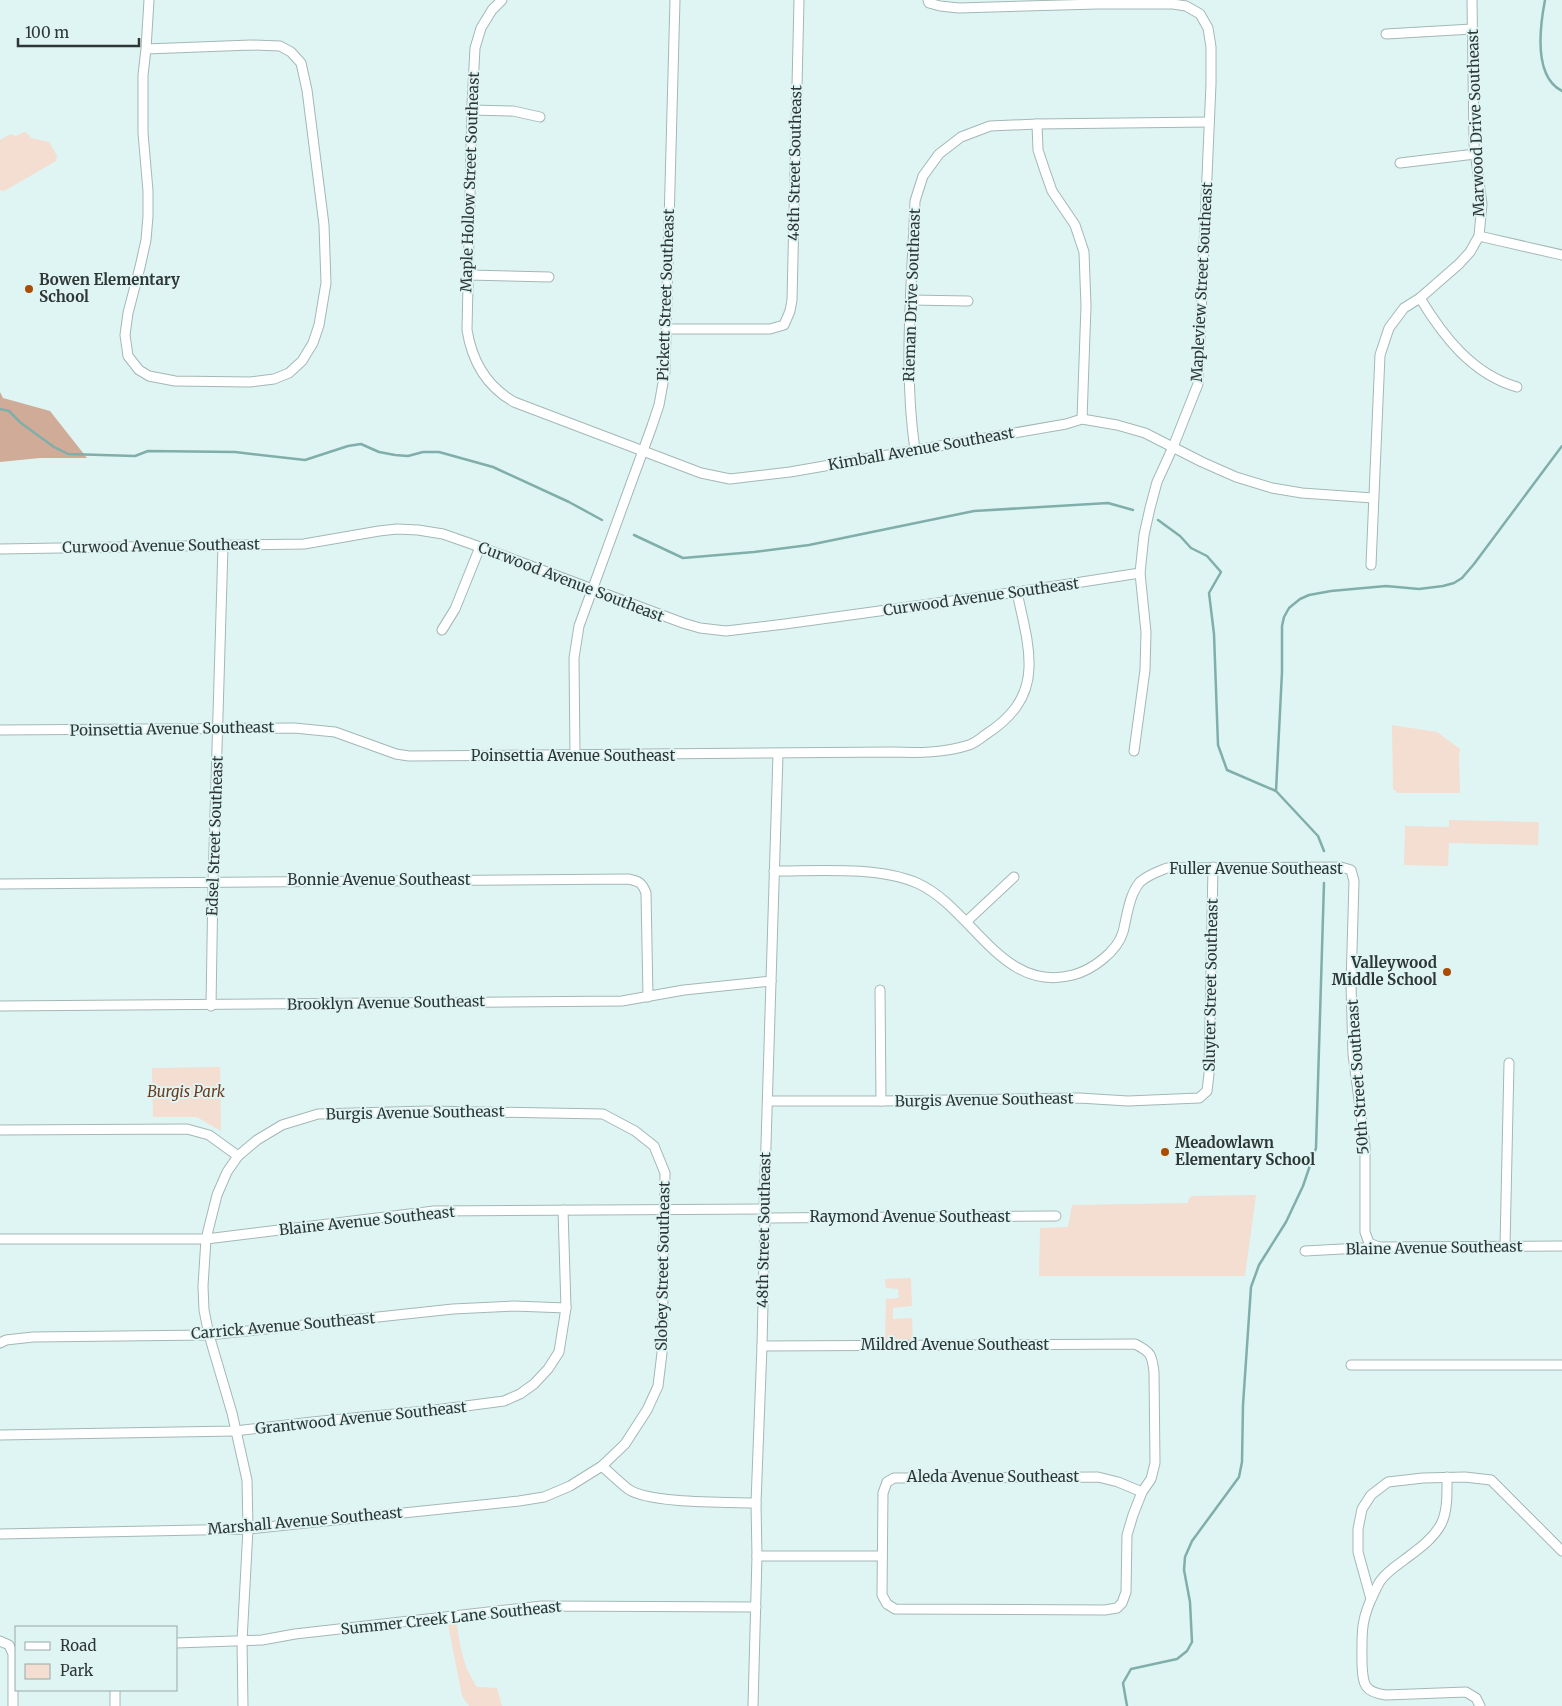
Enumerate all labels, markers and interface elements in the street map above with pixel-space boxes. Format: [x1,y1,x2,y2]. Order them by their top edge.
scale bar [18,15,139,47]
text: 100 m [25,23,69,42]
street label: Marwood Drive Southeast [1463,29,1488,217]
street label: Maple Hollow Street Southeast [456,71,483,293]
street label: 48th Street Southeast [784,85,805,241]
street label: Mapleview Street Southeast [1187,181,1216,382]
street label: Pickett Street Southeast [653,208,678,381]
street label: Rieman Drive Southeast [899,208,924,382]
place label: Bowen Elementary School [39,270,180,306]
marker: Bowen Elementary School [23,283,35,295]
street label: Kimball Avenue Southeast [826,423,1016,474]
street label: Curwood Avenue Southeast [62,534,260,557]
street label: Curwood Avenue Southeast [476,537,667,626]
street label: Curwood Avenue Southeast [882,573,1080,620]
street label: Poinsettia Avenue Southeast [70,717,275,740]
street label: Poinsettia Avenue Southeast [471,746,675,765]
street label: Edsel Street Southeast [202,755,227,916]
street label: Fuller Avenue Southeast [1169,859,1343,878]
street label: Bonnie Avenue Southeast [287,870,471,889]
street label: Sluyter Street Southeast [1199,898,1222,1072]
place label: Valleywood Middle School [1332,953,1437,989]
marker: Valleywood Middle School [1441,966,1453,978]
street label: Brooklyn Avenue Southeast [287,991,485,1014]
street label: 50th Street Southeast [1343,999,1372,1155]
park label: Burgis Park [147,1082,226,1101]
street label: Burgis Avenue Southeast [894,1088,1074,1111]
street label: Burgis Avenue Southeast [325,1101,505,1124]
place label: Meadowlawn Elementary School [1175,1133,1315,1169]
marker: Meadowlawn Elementary School [1159,1146,1171,1158]
street label: 48th Street Southeast [753,1152,774,1308]
street label: Slobey Street Southeast [652,1181,673,1351]
street label: Blaine Avenue Southeast [278,1202,456,1239]
street label: Raymond Avenue Southeast [809,1207,1011,1226]
street label: Blaine Avenue Southeast [1345,1236,1523,1259]
street label: Carrick Avenue Southeast [190,1308,376,1343]
street label: Mildred Avenue Southeast [861,1335,1049,1354]
street label: Grantwood Avenue Southeast [254,1397,468,1438]
street label: Aleda Avenue Southeast [906,1467,1079,1486]
street label: Marshall Avenue Southeast [207,1503,403,1538]
street label: Summer Creek Lane Southeast [340,1596,562,1639]
legend [15,1626,178,1691]
text: Road [60,1636,96,1655]
text: Park [60,1661,94,1680]

